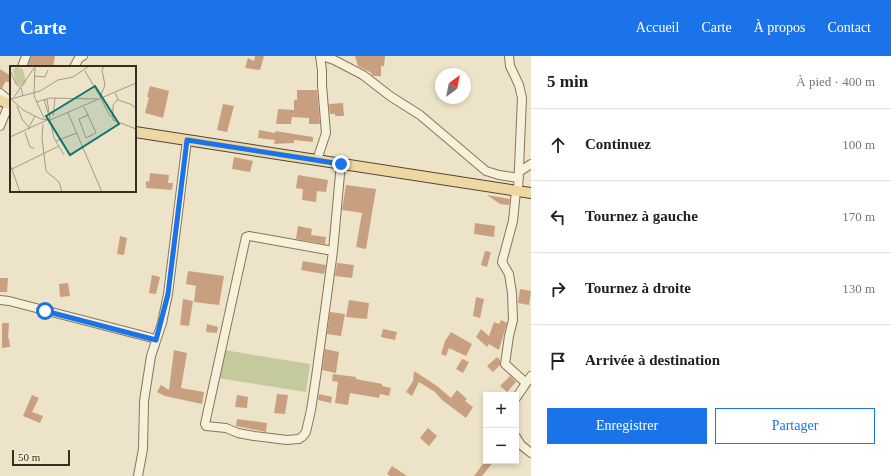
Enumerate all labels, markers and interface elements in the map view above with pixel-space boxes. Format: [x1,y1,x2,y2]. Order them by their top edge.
text: Carte [20,17,66,38]
text: Accueil [636,20,679,35]
text: Carte [701,20,732,35]
text: À propos [754,20,805,35]
text: Contact [827,20,871,35]
inset map [10,66,136,192]
north arrow [435,68,471,104]
text: 5 min [547,72,588,91]
text: À pied · 400 m [796,74,875,89]
icon: ahead [547,134,569,156]
text: Continuez [585,136,651,152]
text: 100 m [842,137,875,152]
route end [332,155,350,173]
icon: left [547,206,569,228]
text: Tournez à gauche [585,208,698,224]
text: 170 m [842,209,875,224]
icon: right [547,278,569,300]
text: Tournez à droite [585,280,691,296]
text: 130 m [842,281,875,296]
route start [36,302,54,320]
icon: arrive [547,350,569,372]
text: Arrivée à destination [585,352,720,368]
map controls [483,392,519,464]
button: + [483,392,519,428]
button: Enregistrer [547,408,707,444]
button: Partager [715,408,875,444]
button: − [483,428,519,464]
scale bar [12,448,70,467]
text: 50 m [18,451,40,463]

